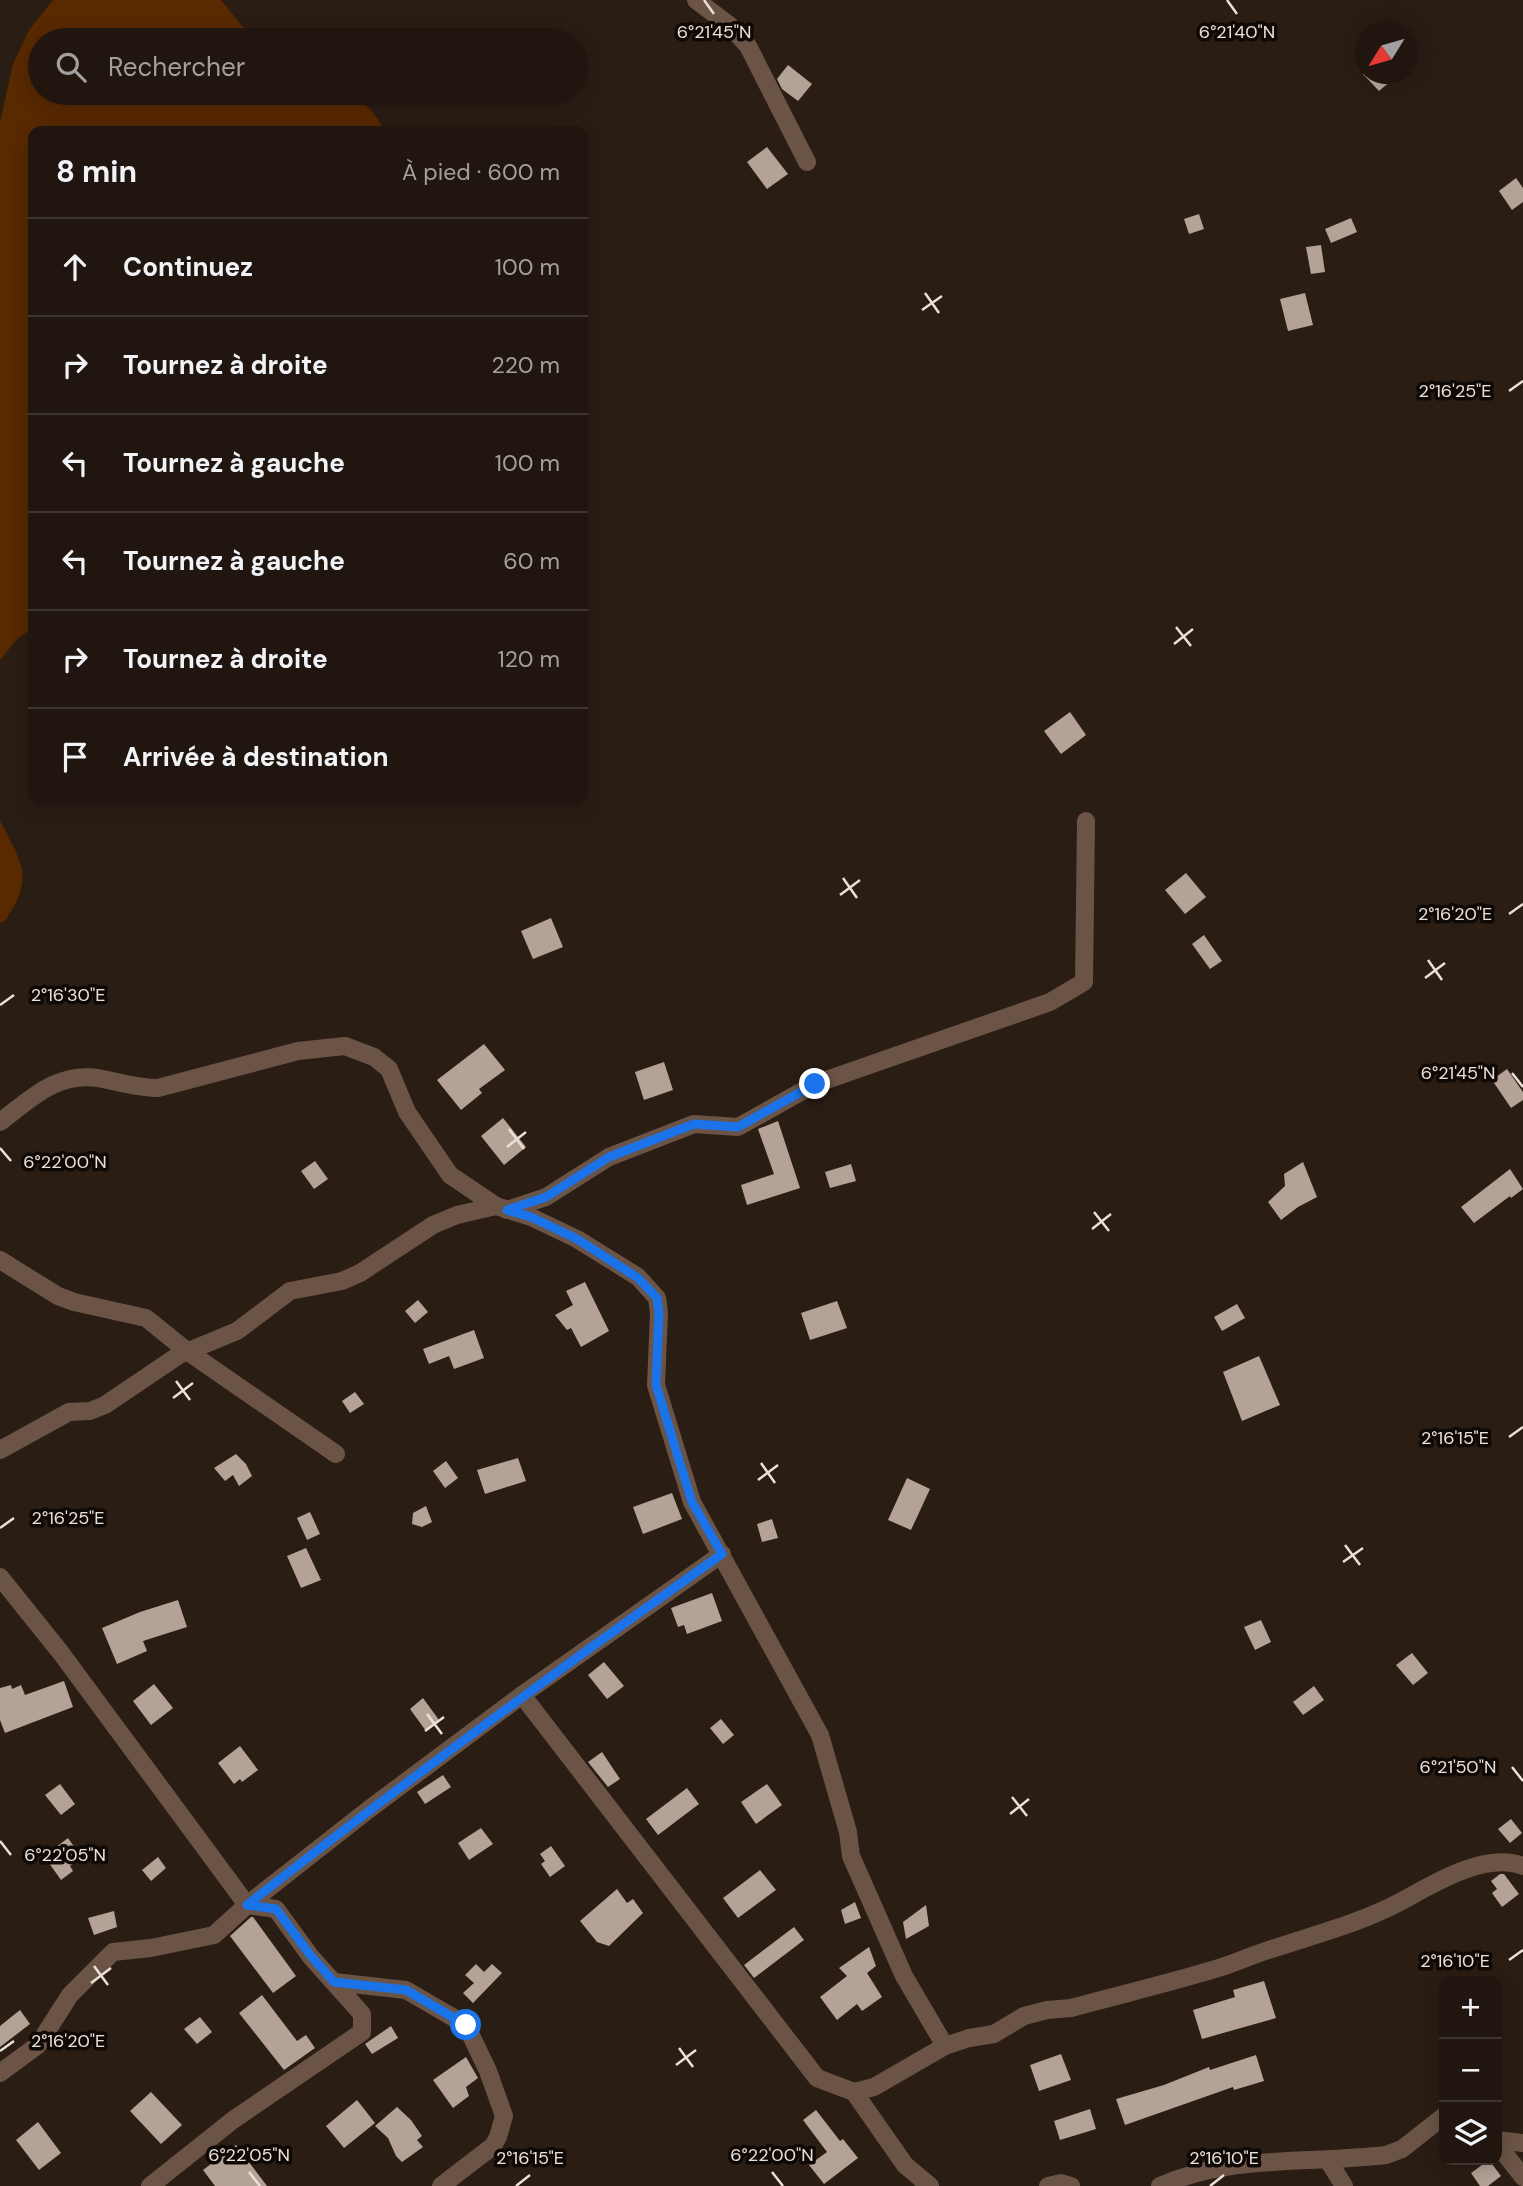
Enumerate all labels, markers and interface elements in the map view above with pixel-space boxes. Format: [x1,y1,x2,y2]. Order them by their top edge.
text: 6°21'45"N [677,20,751,44]
text: 6°21'40"N [1199,20,1275,44]
north arrow [1355,21,1418,84]
search box [28,28,588,105]
icon: search [52,48,90,86]
text: Rechercher [108,50,245,84]
text: 8 min [56,152,137,191]
text: À pied · 600 m [402,157,560,187]
icon: ahead [56,248,94,286]
text: Continuez [123,250,253,284]
text: 100 m [495,252,560,282]
icon: right [56,346,94,384]
text: Tournez à droite [123,348,328,382]
text: 220 m [491,350,560,380]
text: 2°16'25"E [1419,379,1491,403]
icon: left [56,444,94,482]
text: Tournez à gauche [123,446,345,480]
text: 100 m [495,448,560,478]
icon: left [56,542,94,580]
text: Tournez à gauche [123,544,345,578]
text: 60 m [503,546,560,576]
icon: right [56,640,94,678]
text: Tournez à droite [123,642,328,676]
text: 120 m [497,644,560,674]
icon: arrive [56,738,94,776]
text: Arrivée à destination [123,740,389,774]
text: 2°16'20"E [1418,902,1492,926]
text: 2°16'30"E [31,983,105,1007]
text: 6°21'45"N [1421,1061,1495,1085]
route end [799,1068,830,1099]
text: 6°22'00"N [23,1150,107,1174]
text: 2°16'15"E [1421,1426,1489,1450]
text: 2°16'25"E [32,1506,104,1530]
text: 6°21'50"N [1420,1755,1496,1779]
text: 6°22'05"N [24,1843,106,1867]
text: 2°16'10"E [1420,1949,1490,1973]
map controls [1439,1976,1502,2165]
button: + [1439,1976,1502,2039]
route start [450,2009,481,2040]
text: 2°16'20"E [31,2029,105,2053]
button: − [1439,2039,1502,2102]
button: layers [1439,2102,1502,2165]
text: 6°22'05"N [208,2143,290,2167]
text: 6°22'00"N [730,2143,814,2167]
text: 2°16'15"E [496,2146,564,2170]
text: 2°16'10"E [1189,2146,1259,2170]

